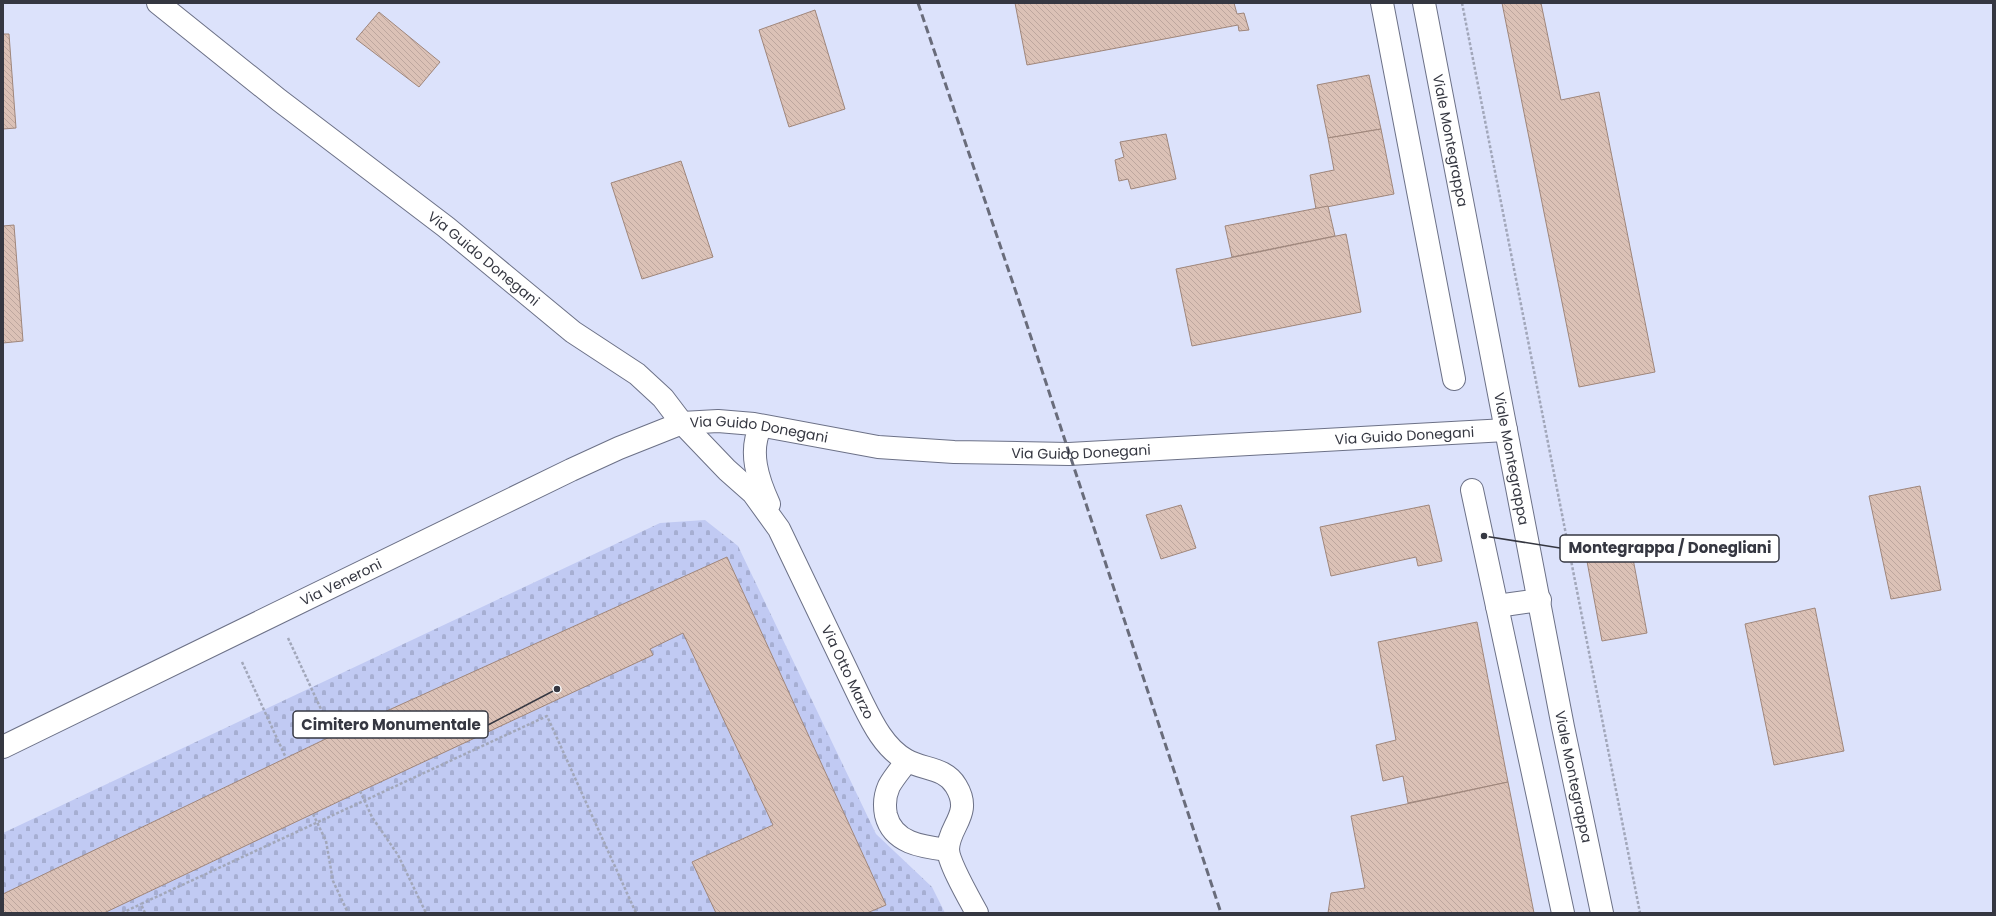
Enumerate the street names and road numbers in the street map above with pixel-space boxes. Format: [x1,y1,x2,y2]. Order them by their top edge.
street label: Viale Montegrappa [1428,72,1473,208]
street label: Via Guido Donegani [424,207,544,310]
street label: Viale Montegrappa [1489,391,1534,527]
street label: Via Guido Donegani [689,411,830,448]
street label: Via Guido Donegani [1334,422,1475,449]
street label: Via Guido Donegani [1011,440,1151,464]
street label: Via Veneroni [297,554,385,611]
street label: Via Otto Marzo [817,622,879,723]
street label: Viale Montegrappa [1550,709,1597,845]

